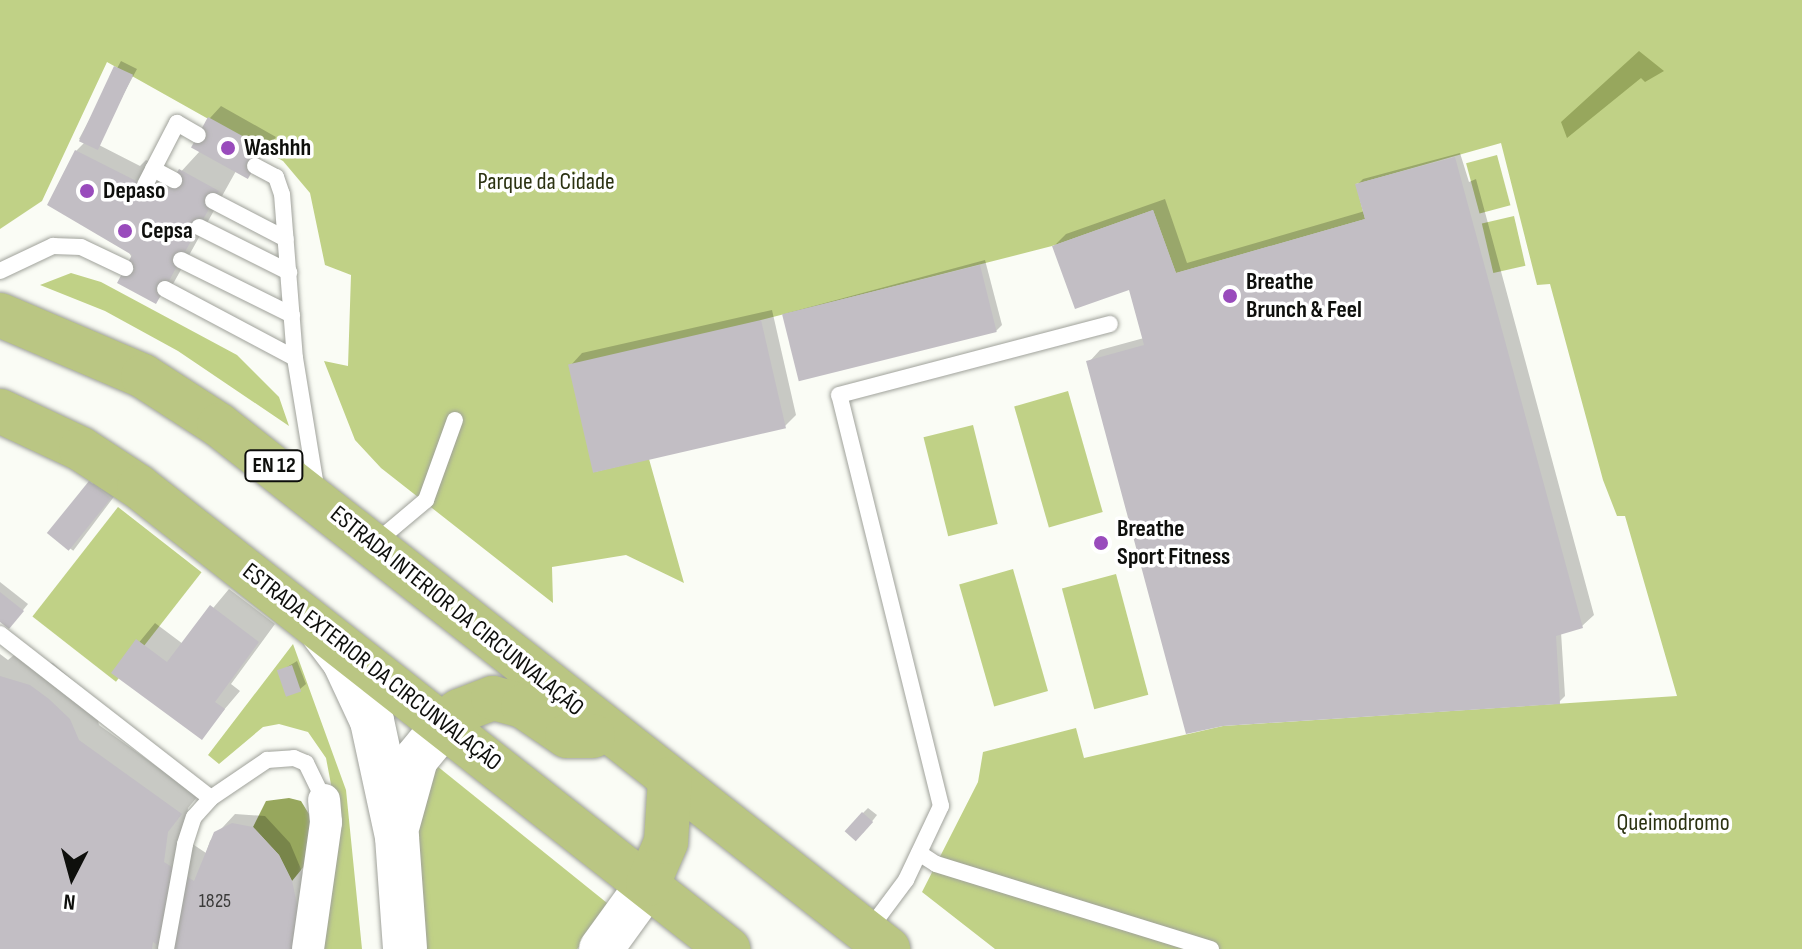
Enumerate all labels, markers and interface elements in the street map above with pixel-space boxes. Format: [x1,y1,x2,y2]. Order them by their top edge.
place label: Washhh [244,134,311,162]
marker: Washhh [219,139,237,157]
park label: Parque da Cidade [477,168,615,196]
place label: Depaso [103,177,166,205]
marker: Depaso [78,182,96,200]
place label: Cepsa [141,217,193,245]
marker: Cepsa [116,222,134,240]
place label: Breathe Brunch & Feel [1246,268,1362,324]
marker: Breathe Brunch & Feel [1221,287,1239,305]
road number: EN 12 [244,448,304,484]
street label: ESTRADA INTERIOR DA CIRCUNVALAÇÃO [324,500,590,722]
place label: Breathe Sport Fitness [1117,515,1230,571]
marker: Breathe Sport Fitness [1092,534,1110,552]
street label: ESTRADA EXTERIOR DA CIRCUNVALAÇÃO [237,557,507,777]
park label: Queimodromo [1616,809,1730,837]
north arrow [32,837,112,917]
text: N [62,887,77,915]
house number: 1825 [199,889,231,913]

